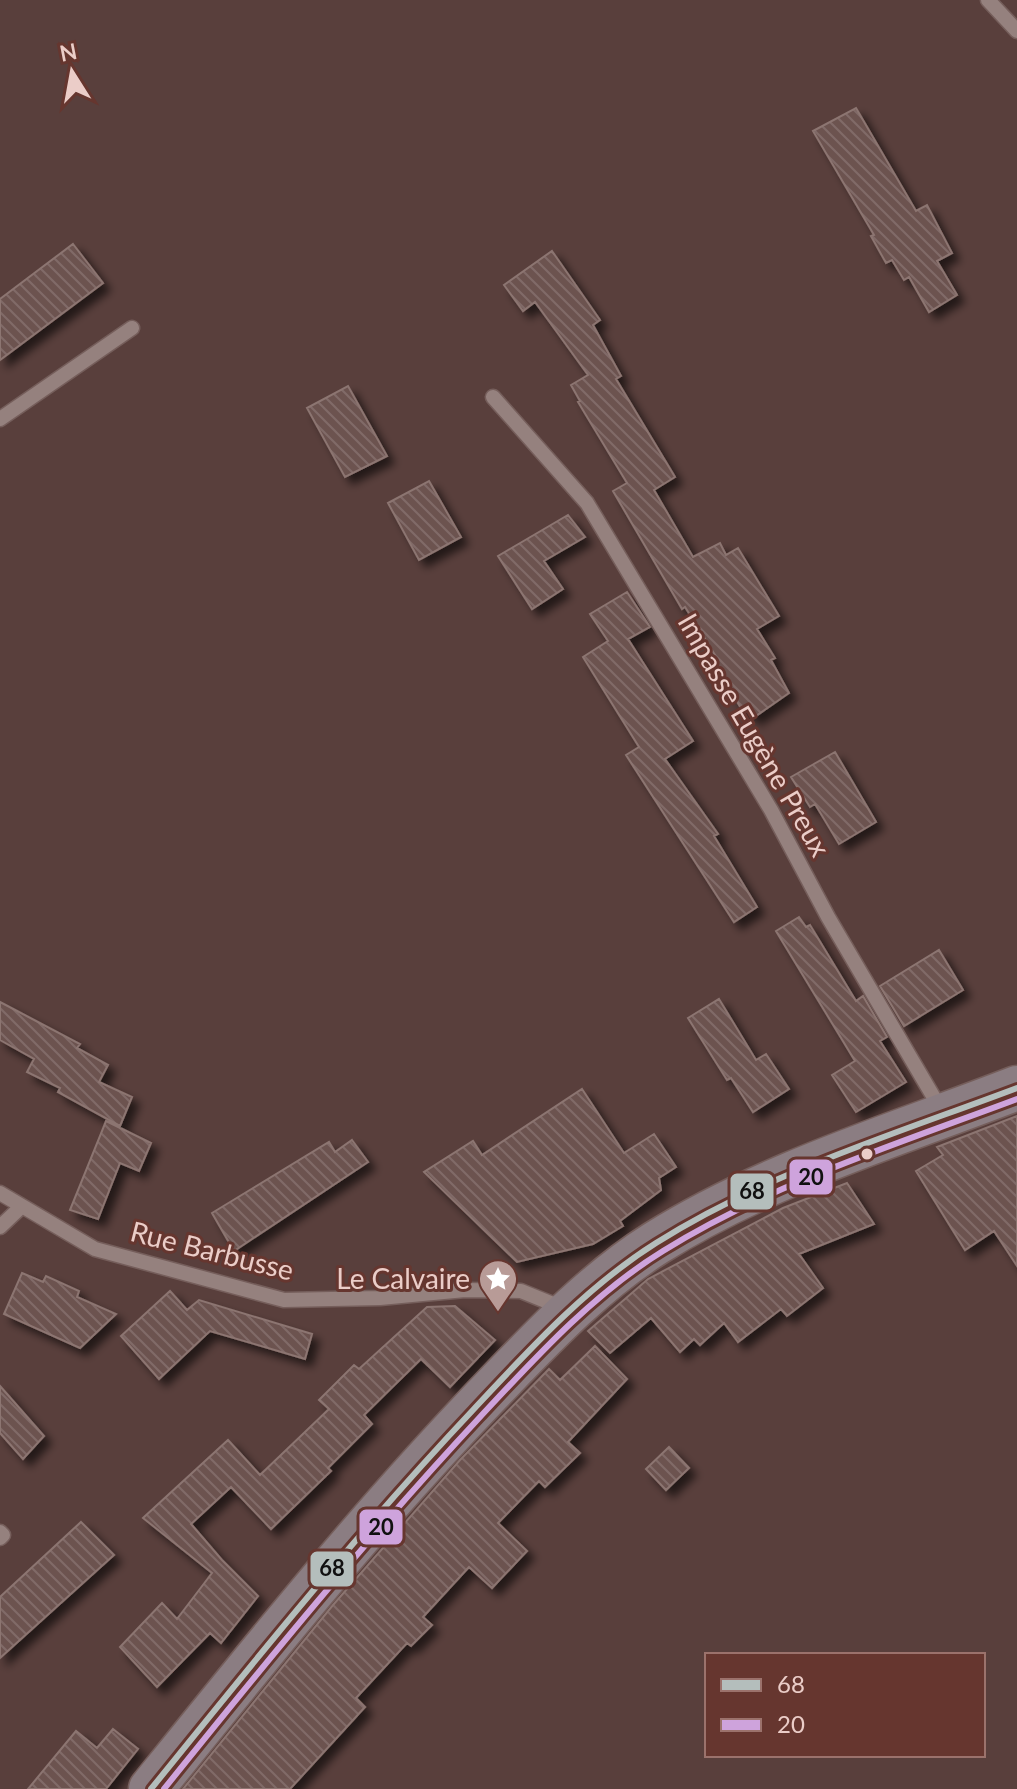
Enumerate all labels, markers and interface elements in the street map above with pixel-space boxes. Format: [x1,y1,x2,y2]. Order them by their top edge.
north arrow [32,32,112,112]
text: N [57,37,79,67]
street label: Impasse Eugène Preux [671,607,838,862]
unlabelled marker [859,1146,875,1162]
line badge: 20 [788,1158,834,1196]
text: 20 [798,1163,824,1190]
line badge: 68 [729,1172,775,1211]
text: 68 [739,1177,765,1204]
street label: Rue Barbusse [127,1213,297,1287]
place icon: Le Calvaire [477,1258,519,1313]
place label: Le Calvaire [336,1261,470,1295]
line badge: 20 [358,1508,404,1546]
text: 20 [368,1513,394,1540]
line badge: 68 [309,1550,355,1588]
text: 68 [319,1554,345,1581]
legend [705,1653,985,1757]
text: 68 [777,1669,805,1698]
text: 20 [777,1709,805,1738]

